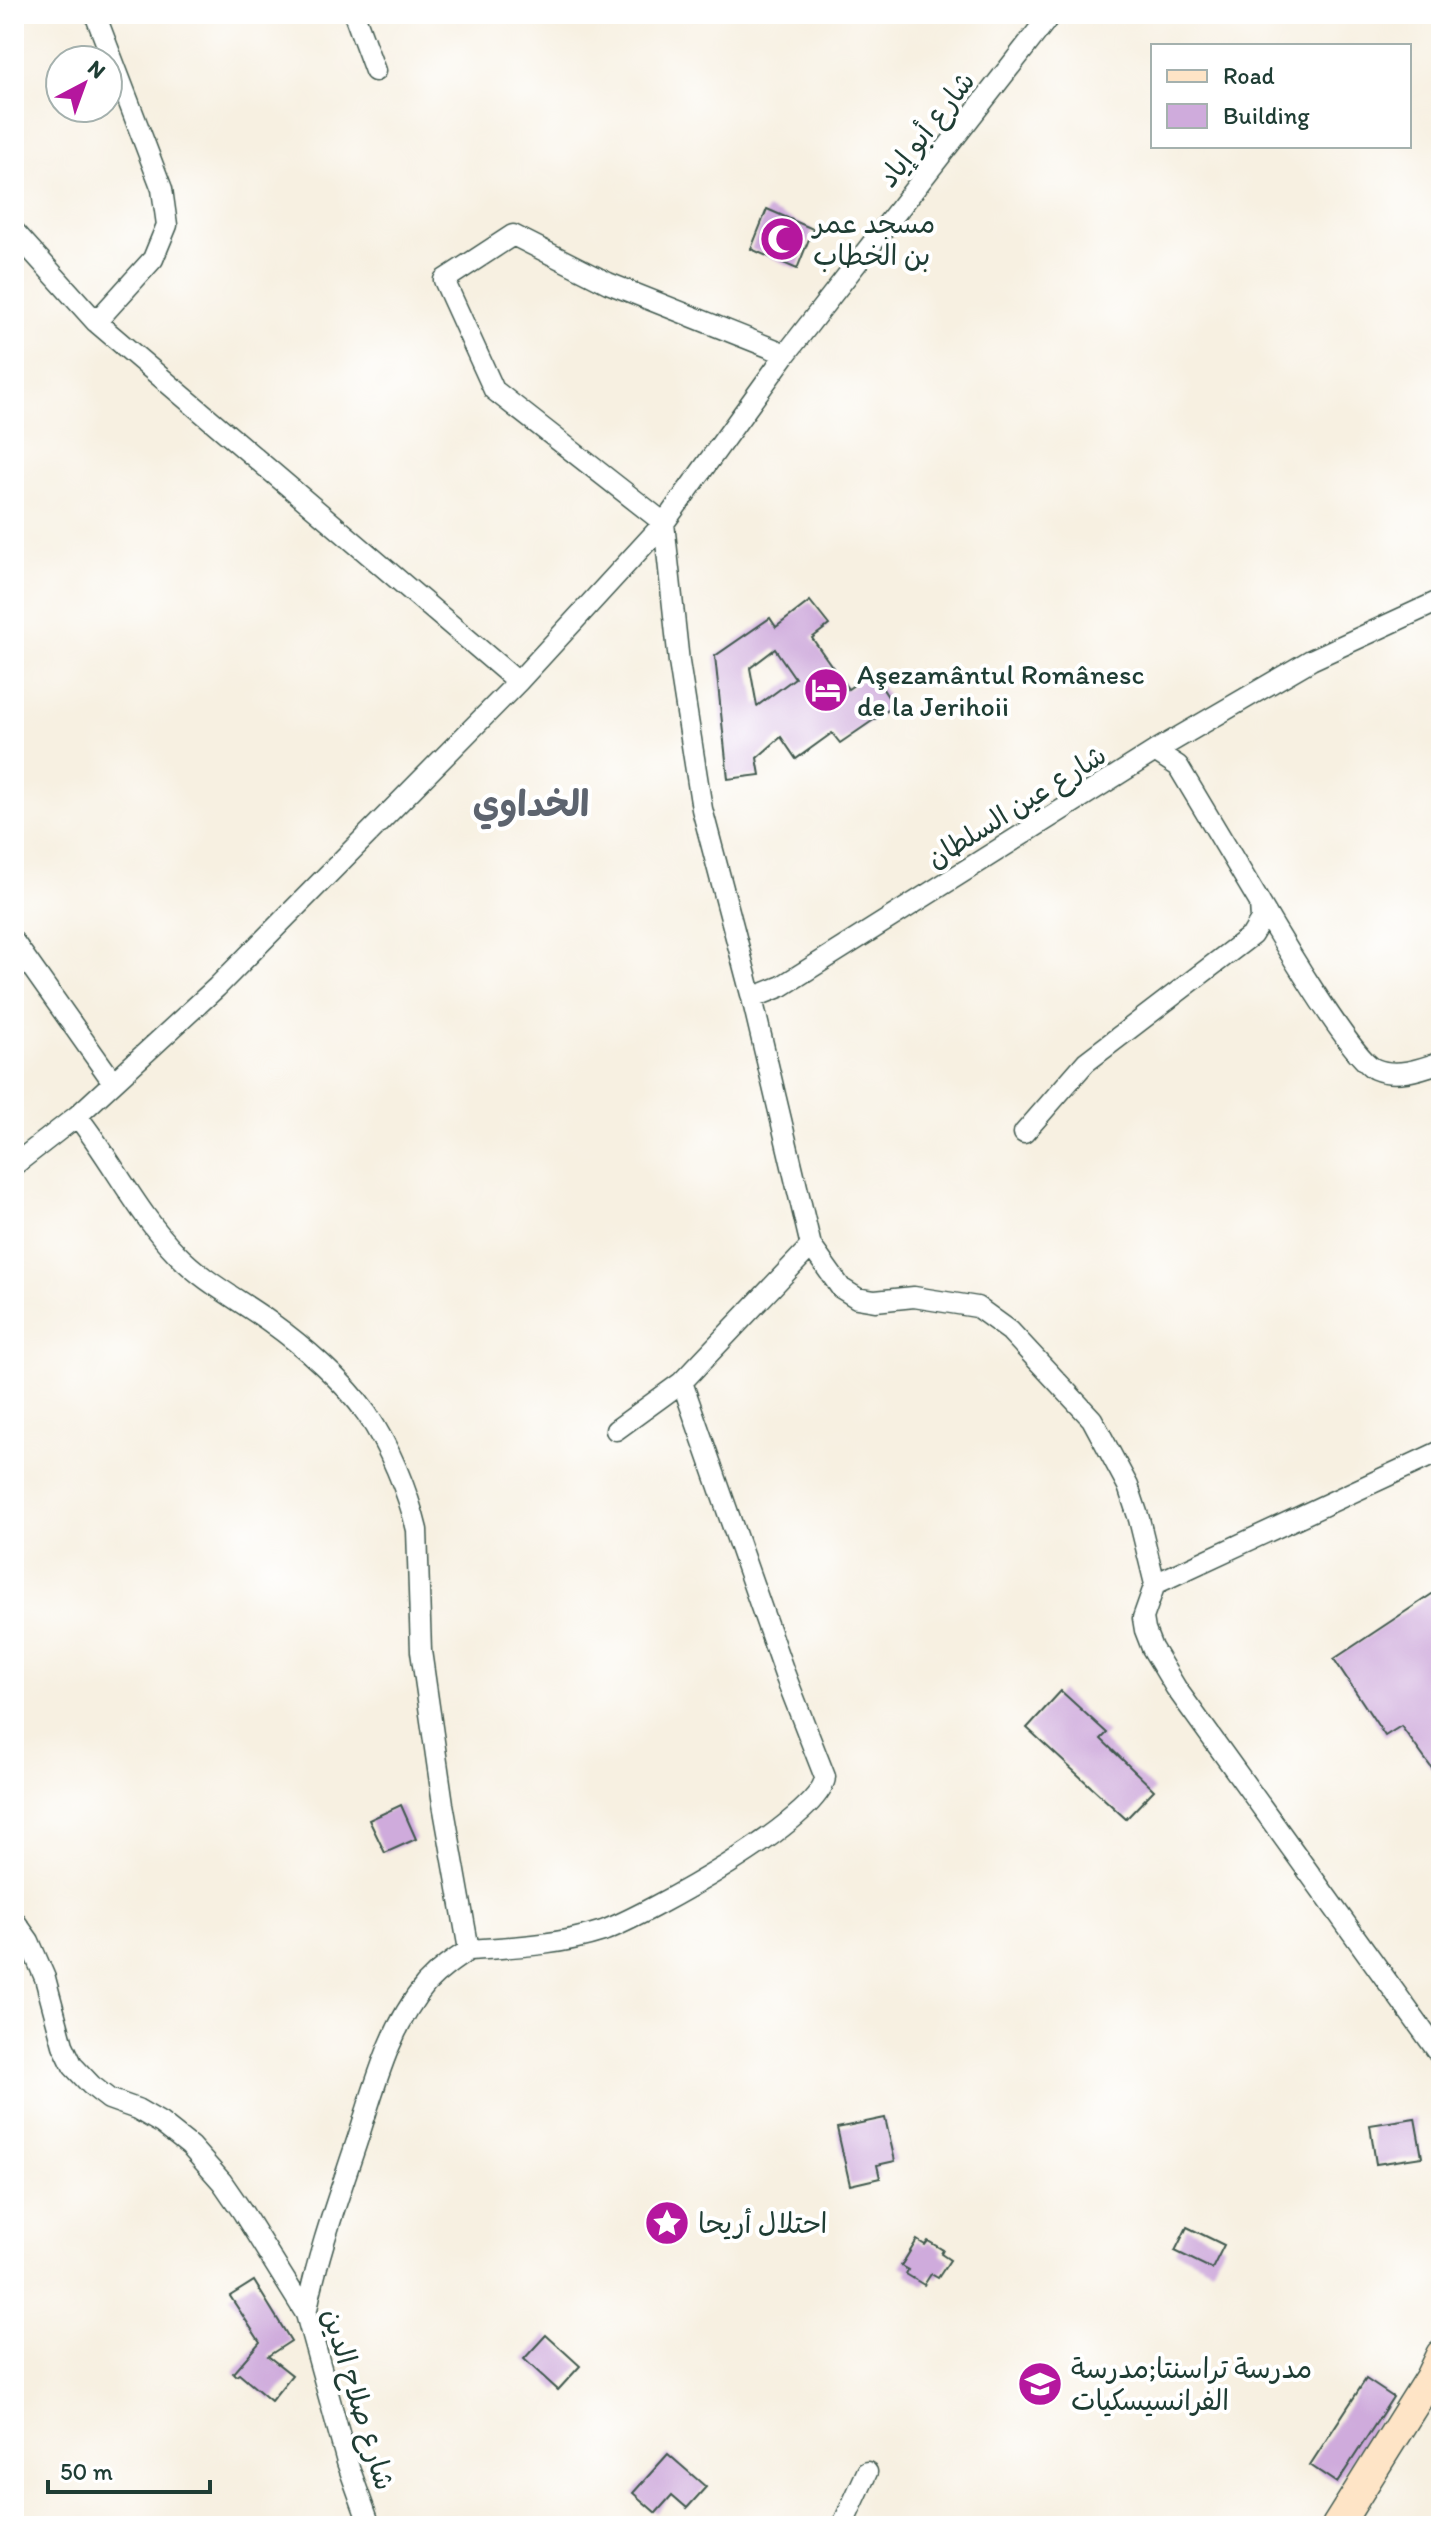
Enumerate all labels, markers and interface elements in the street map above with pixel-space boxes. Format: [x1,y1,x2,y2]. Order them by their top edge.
north arrow [44,44,124,124]
legend [1151,44,1411,148]
text: N [82,54,111,84]
text: Road [1223,61,1275,90]
street label: شارع أبو إياد [870,64,984,195]
text: Building [1223,101,1310,130]
place label: مسجد عمر بن الخطاب [811,206,935,273]
mosque icon: مسجد عمر بن الخطاب [758,215,806,263]
place label: Aşezamântul Românesc de la Jerihoii [857,657,1145,723]
hotel icon: Aşezamântul Românesc de la Jerihoii [802,666,850,714]
street label: شارع عين السلطان [920,737,1114,877]
district label: الخداوي [473,782,589,830]
place icon: احتلال أريحا [643,2199,691,2247]
place label: احتلال أريحا [698,2206,827,2240]
street label: شارع صلاح الدين [312,2304,403,2495]
place label: مدرسة تراسنتا;مدرسة الفرانسيسكيات [1071,2351,1312,2417]
school or university icon: مدرسة تراسنتا;مدرسة الفرانسيسكيات [1016,2360,1064,2408]
scale bar [48,2444,210,2494]
text: 50 m [60,2457,113,2486]

